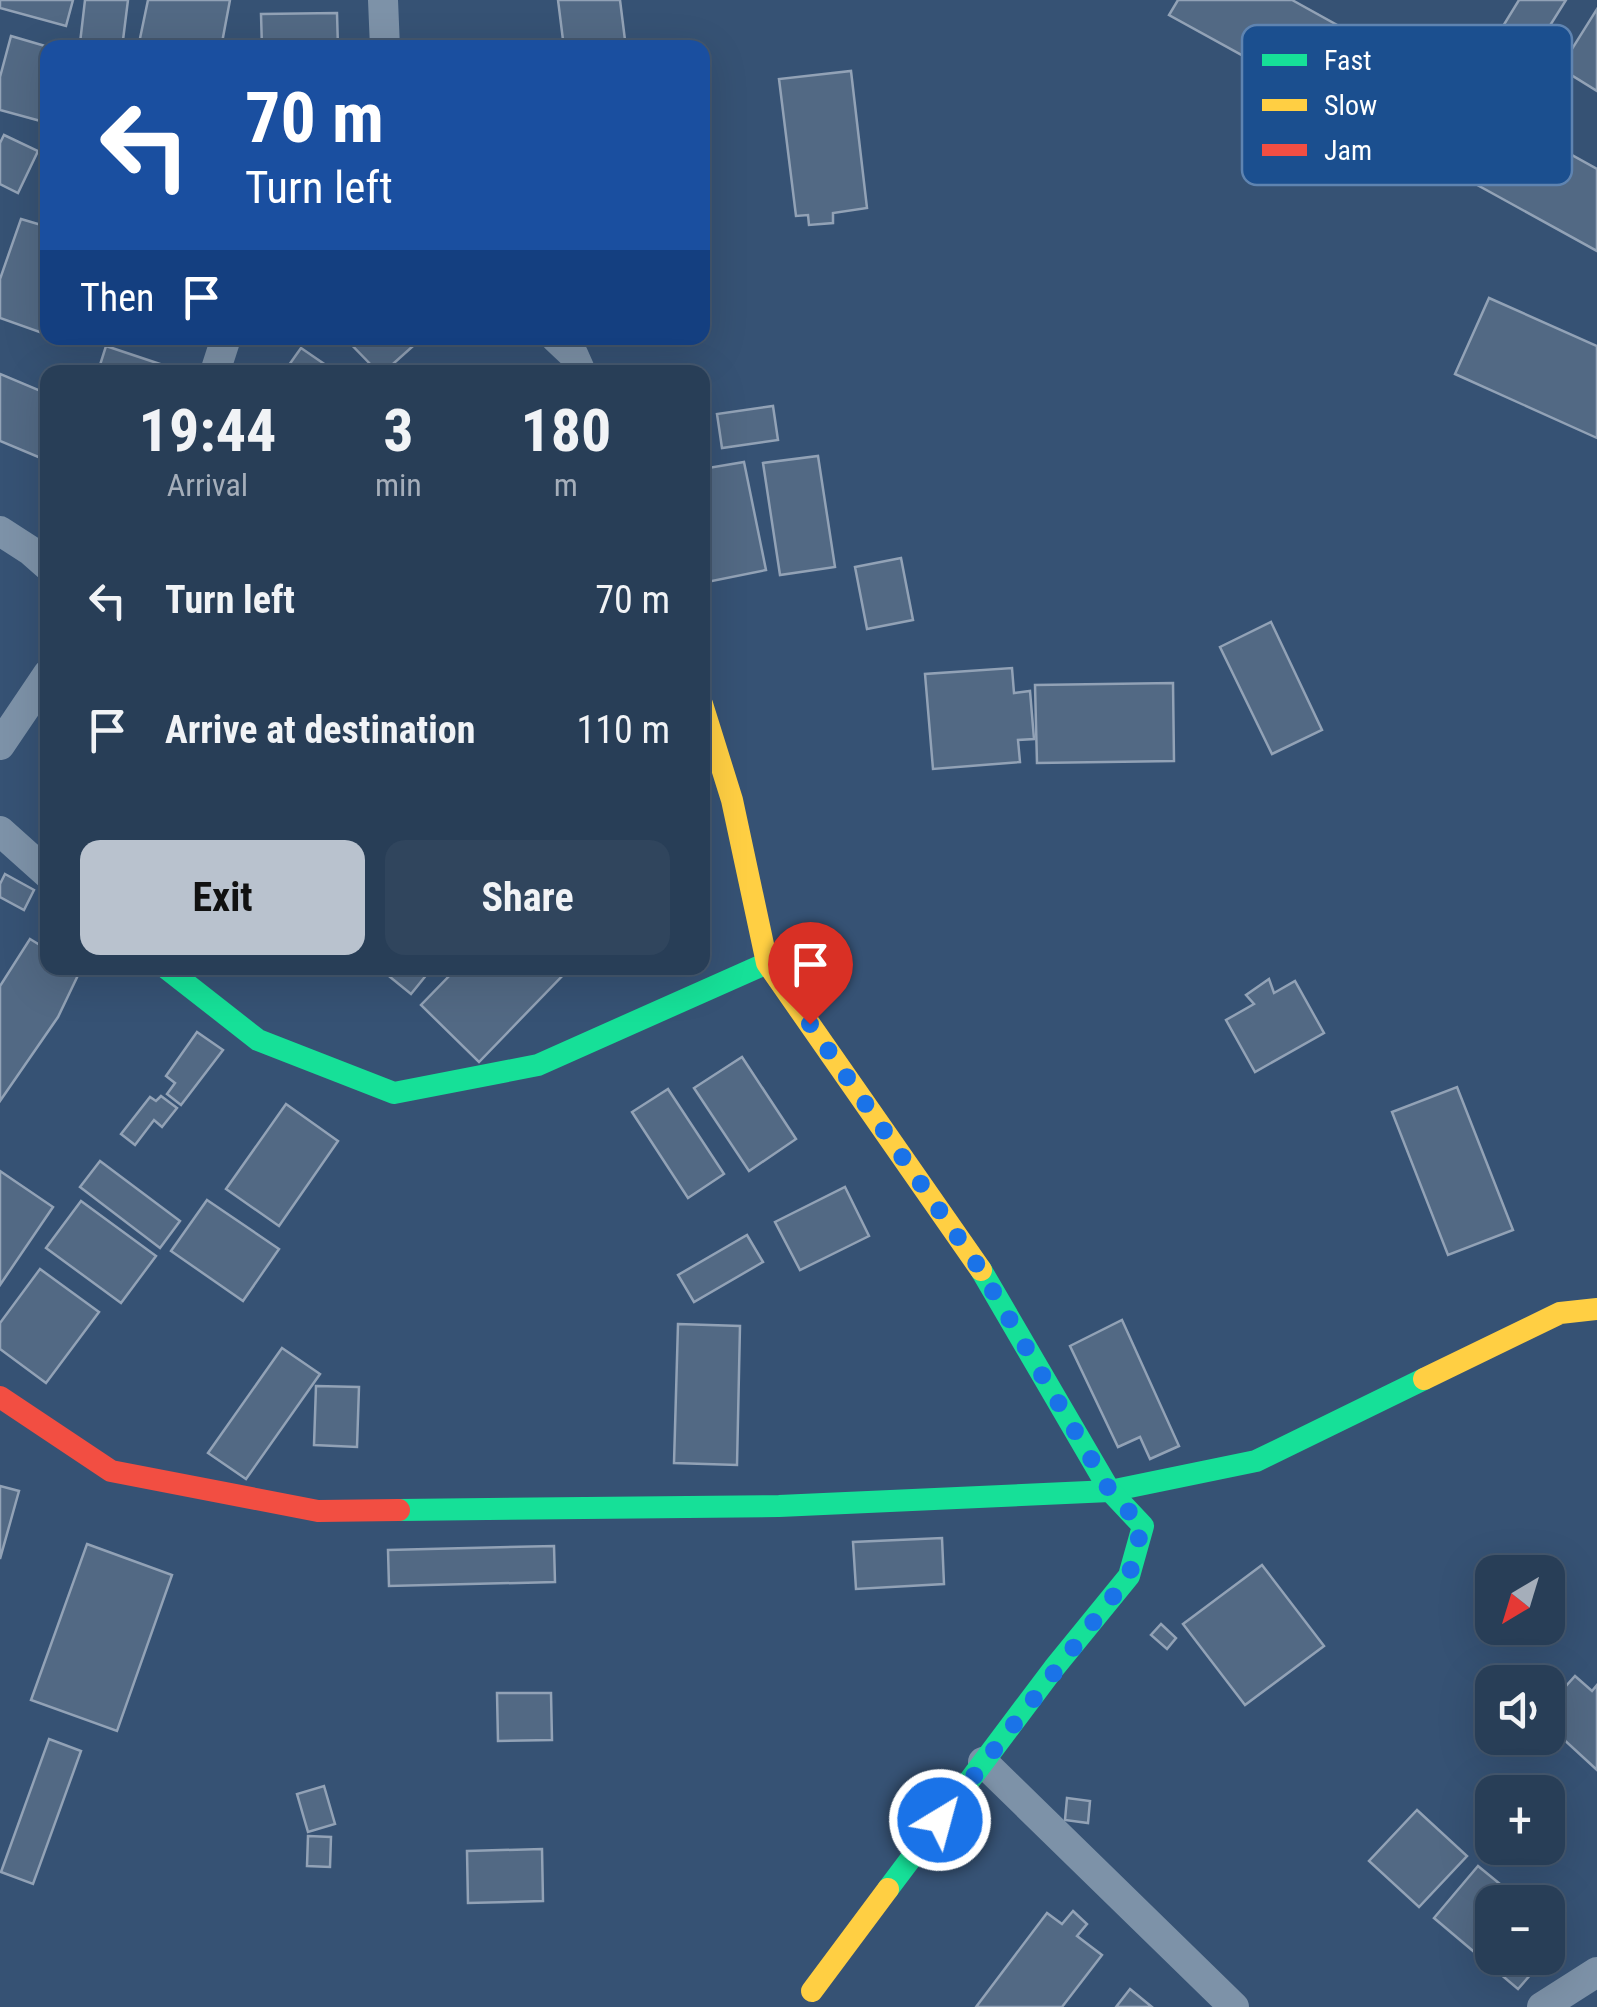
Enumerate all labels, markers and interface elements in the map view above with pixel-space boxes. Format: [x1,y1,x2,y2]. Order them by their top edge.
legend [1242,25,1572,185]
text: Fast [1324,44,1371,77]
text: 70 m [245,77,384,159]
icon: left [80,80,210,210]
text: Slow [1324,89,1377,122]
text: Jam [1324,134,1372,167]
text: Turn left [245,161,393,214]
icon: arrive [174,270,229,325]
text: Then [80,276,154,320]
text: 19:44 [139,395,276,466]
text: 3 [383,395,414,466]
text: 180 [520,395,611,466]
text: Arrival [167,466,248,504]
text: min [375,466,422,504]
text: m [554,466,578,504]
icon: left [80,573,135,628]
text: Turn left [165,578,295,622]
text: 70 m [595,578,670,622]
icon: arrive [80,703,135,758]
text: Arrive at destination [165,708,475,752]
text: 110 m [576,708,670,752]
button: Exit [80,840,365,955]
button: Share [385,840,670,955]
pin [768,922,853,1025]
icon: arrive [783,937,838,992]
north arrow [1475,1555,1565,1645]
map controls [1475,1555,1565,1975]
button: sound [1475,1665,1565,1755]
position arrow [888,1768,992,1872]
button: + [1475,1775,1565,1865]
button: − [1475,1885,1565,1975]

